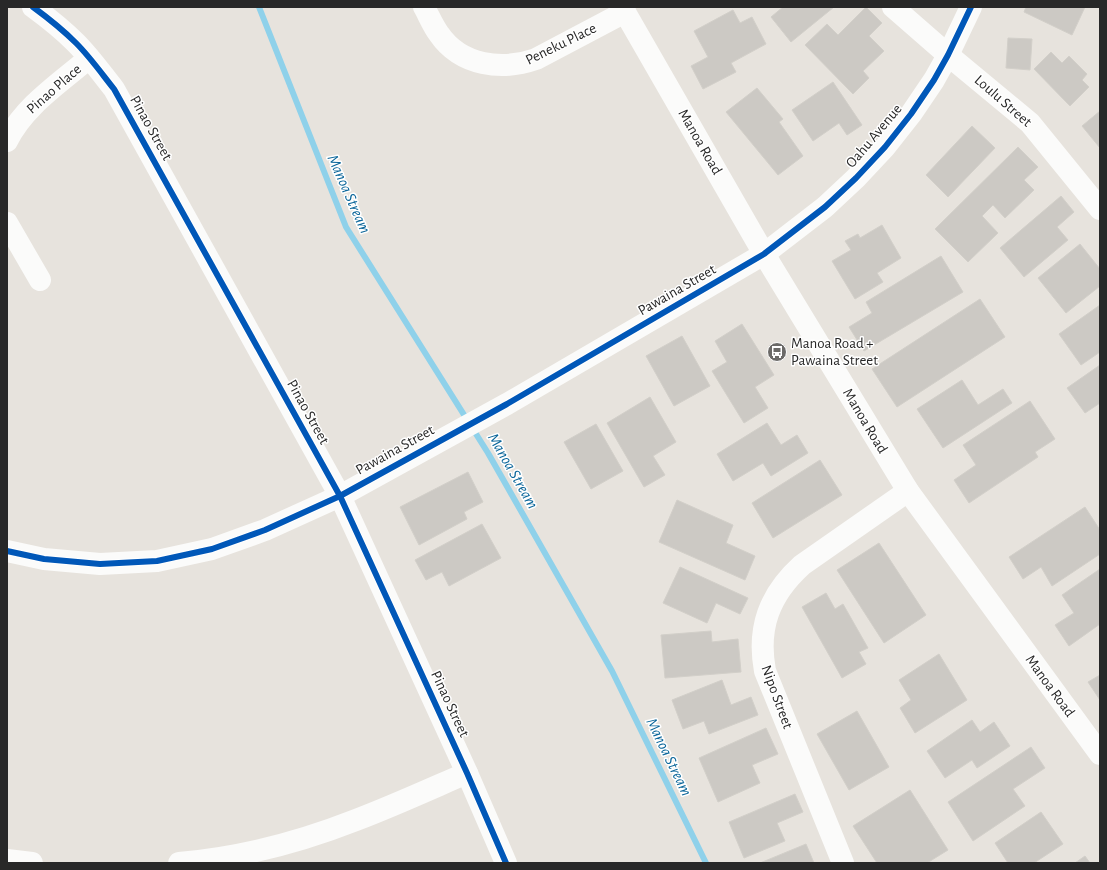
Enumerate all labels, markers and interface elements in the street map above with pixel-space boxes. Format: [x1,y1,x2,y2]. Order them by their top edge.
street label: Peneku Place [523,20,599,68]
street label: Pinao Place [24,61,84,117]
street label: Loulu Street [972,72,1035,130]
street label: Pinao Street [127,93,175,163]
street label: Oahu Avenue [843,101,905,171]
street label: Manoa Road [675,107,725,177]
water label: Manoa Stream [325,152,373,236]
street label: Pawaina Street [636,262,719,318]
place label: Manoa Road + Pawaina Street [791,336,878,368]
bus stop icon: Manoa Road + Pawaina Street [766,341,788,363]
street label: Pinao Street [284,377,332,447]
street label: Manoa Road [840,386,890,456]
street label: Pawaina Street [353,422,437,478]
water label: Manoa Stream [485,430,541,512]
street label: Manoa Road [1023,652,1078,720]
street label: Nipo Street [759,663,796,731]
street label: Pinao Street [428,669,472,740]
water label: Manoa Stream [643,716,695,798]

